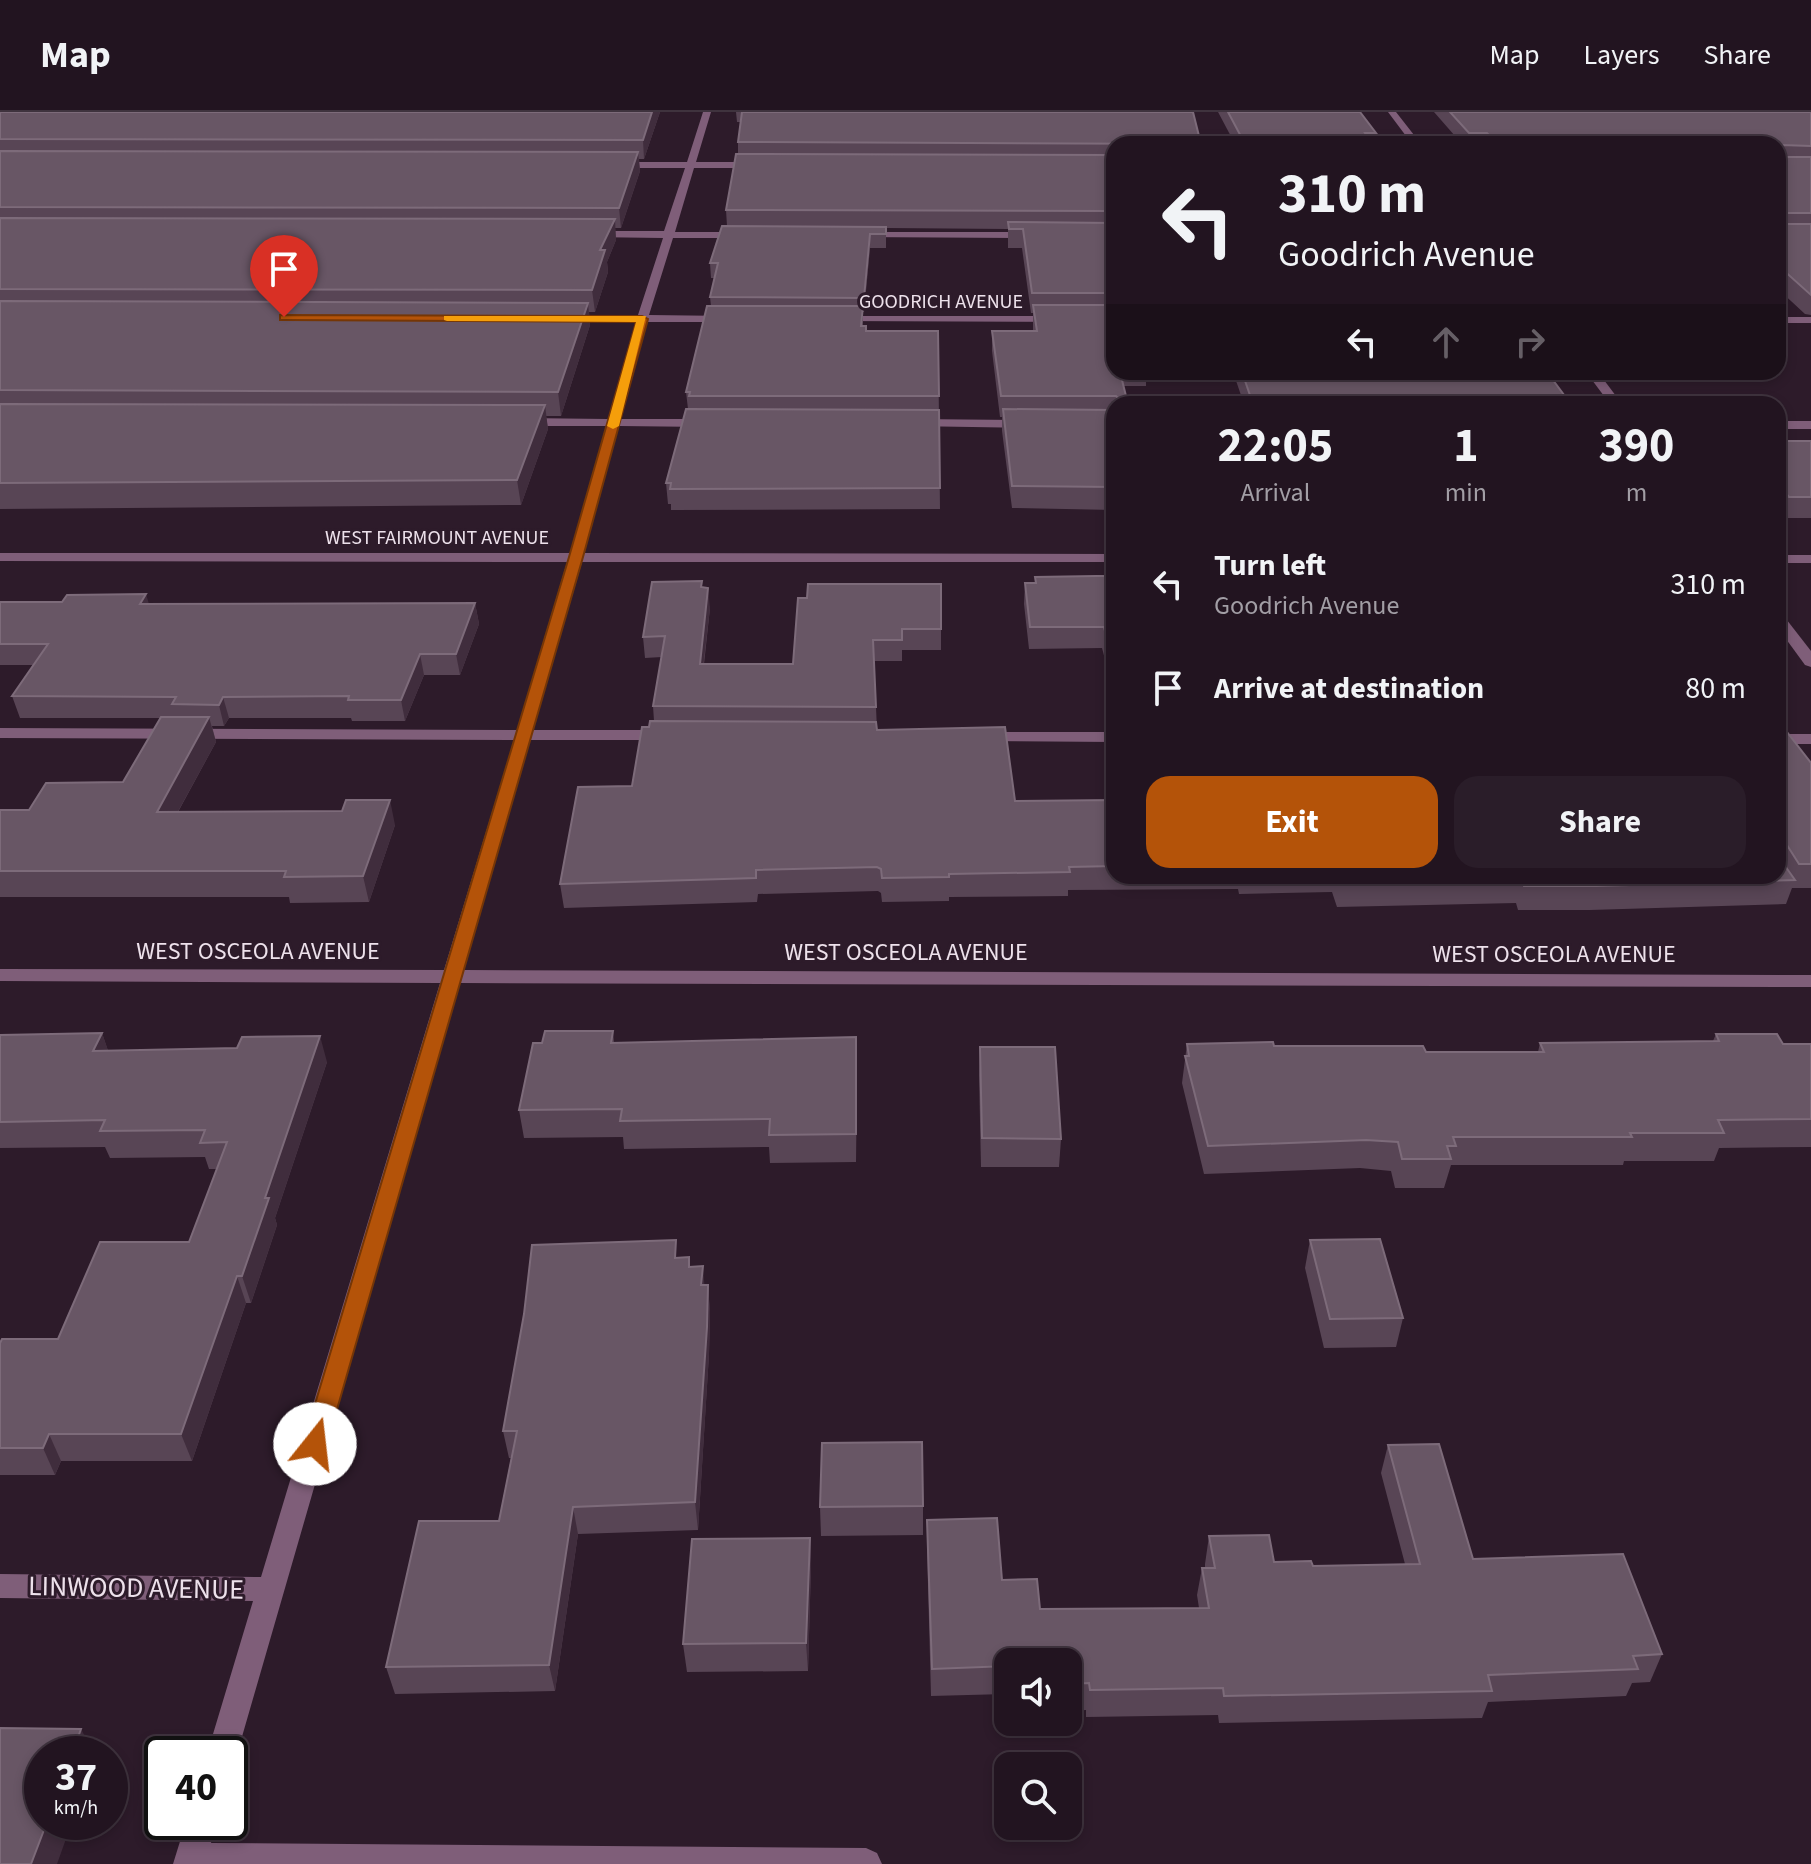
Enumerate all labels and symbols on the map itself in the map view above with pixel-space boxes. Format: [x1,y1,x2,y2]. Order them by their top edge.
pin [250,235,318,317]
street label: GOODRICH AVENUE [859,288,1023,316]
street label: WEST FAIRMOUNT AVENUE [325,524,549,552]
street label: WEST OSCEOLA AVENUE [136,934,380,969]
street label: WEST OSCEOLA AVENUE [784,935,1028,970]
street label: WEST OSCEOLA AVENUE [1432,937,1676,972]
position arrow [273,1402,357,1486]
street label: LINWOOD AVENUE [28,1566,244,1610]
speed limit sign: 40 [144,1736,248,1840]

